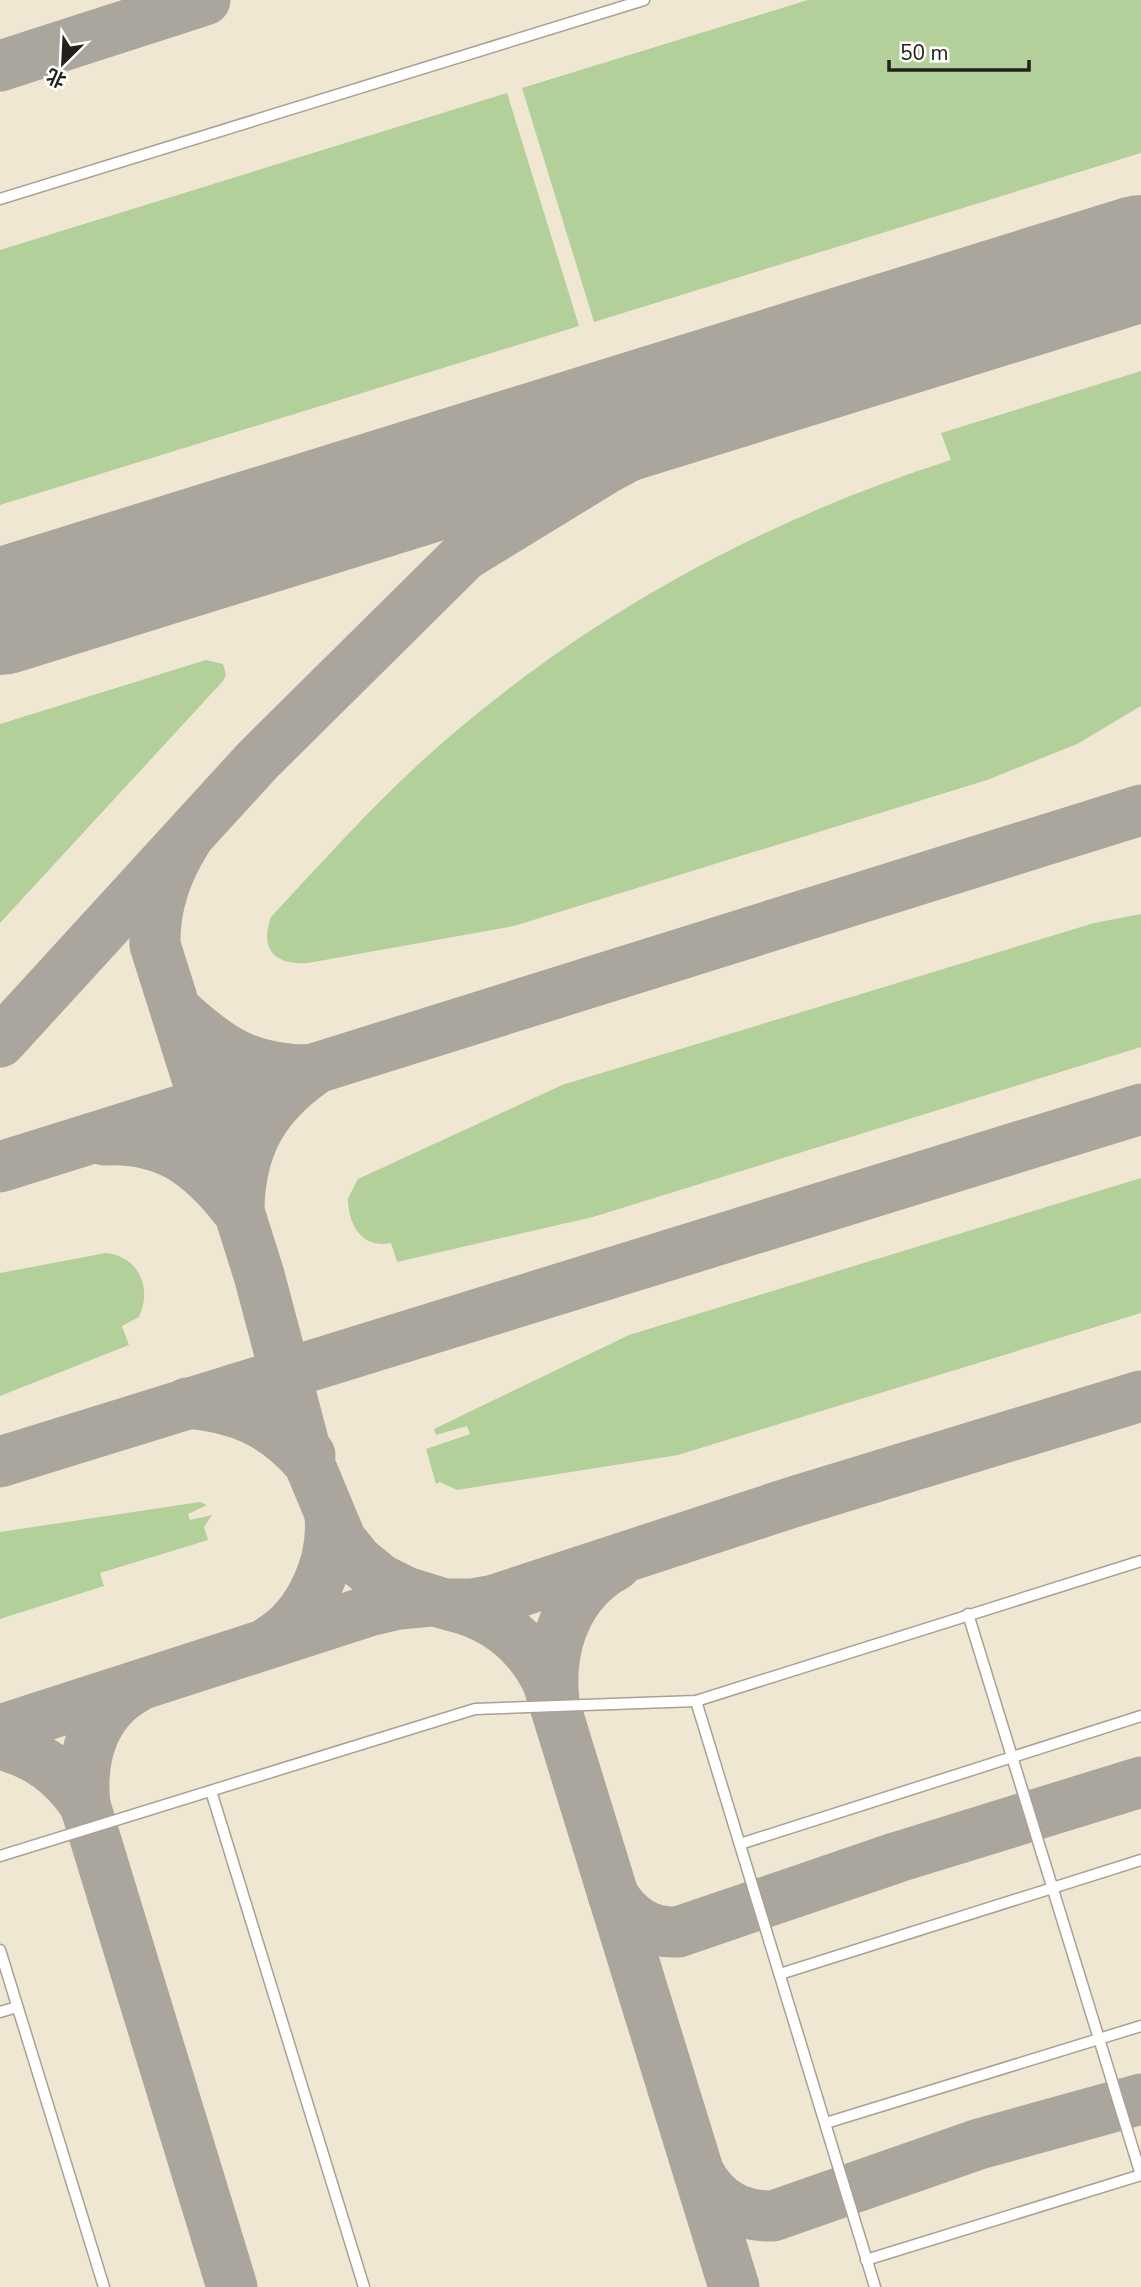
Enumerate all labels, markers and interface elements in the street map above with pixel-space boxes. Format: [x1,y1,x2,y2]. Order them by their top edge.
north arrow [28,28,98,98]
scale bar [889,28,1029,72]
text: 50 m [900,39,949,67]
text: 北 [43,62,70,93]

